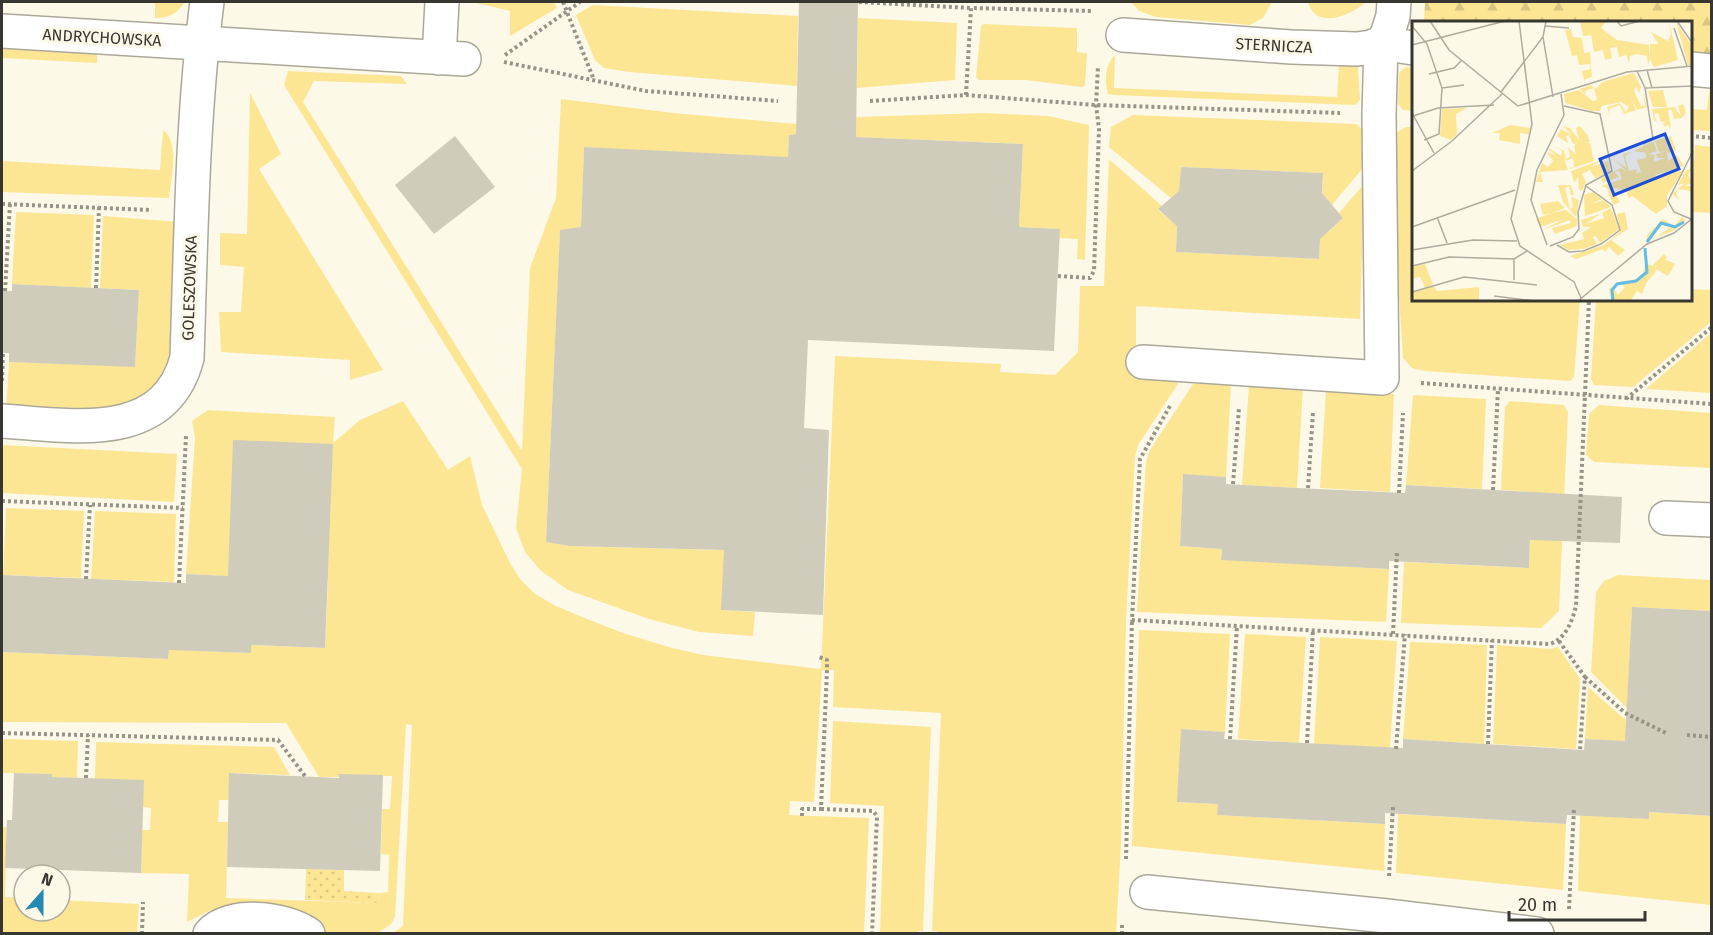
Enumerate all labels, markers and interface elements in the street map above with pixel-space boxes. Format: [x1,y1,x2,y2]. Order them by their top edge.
inset map [1412,21,1692,302]
street label: ANDRYCHOWSKA [42,25,163,50]
street label: STERNICZA [1235,34,1314,57]
street label: GOLESZOWSKA [178,234,201,341]
north arrow [12,863,72,923]
text: N [39,869,56,890]
scale bar [1509,884,1646,922]
text: 20 m [1518,894,1557,916]

